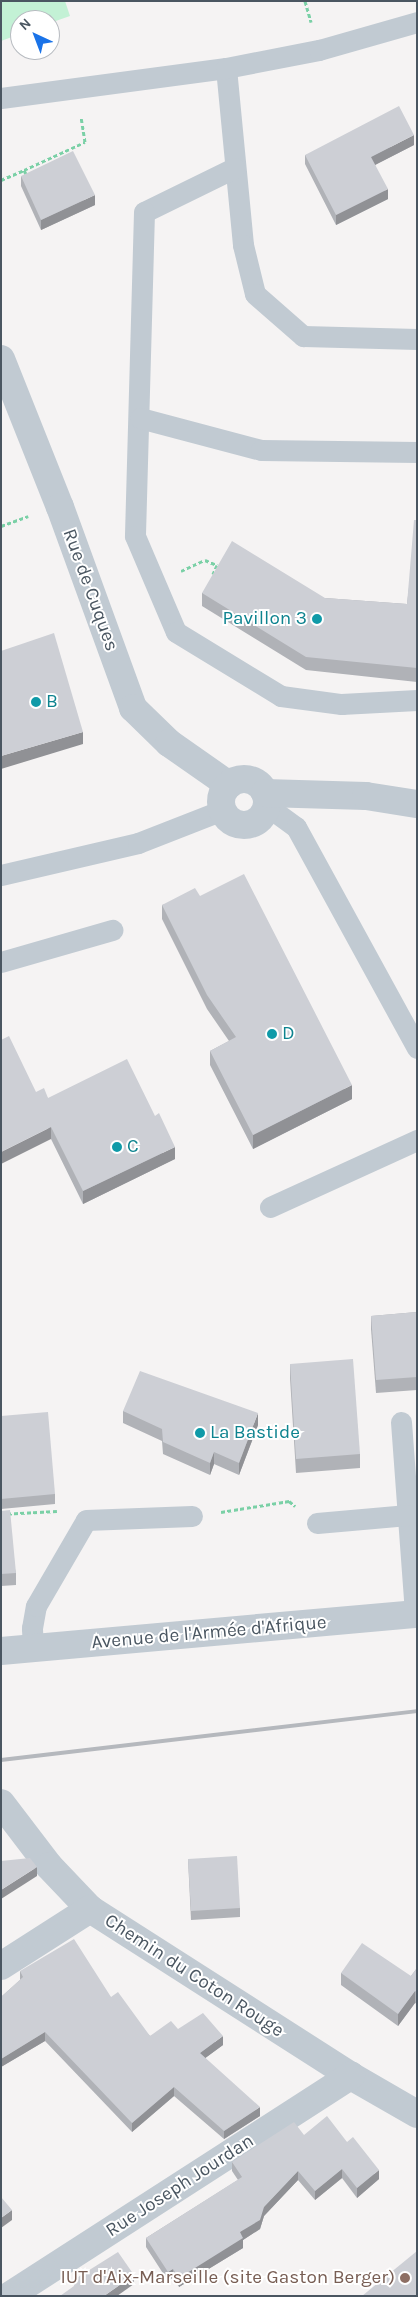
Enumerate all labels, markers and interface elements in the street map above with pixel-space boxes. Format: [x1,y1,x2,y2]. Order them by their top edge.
north arrow [10,10,60,60]
text: N [16,15,35,34]
street label: Rue de Cuques [57,526,123,654]
place label: Pavillon 3 [223,608,307,630]
marker: Pavillon 3 [311,613,323,625]
place label: B [46,691,58,713]
marker: B [30,696,42,708]
place label: D [282,1023,295,1045]
marker: D [266,1028,278,1040]
place label: C [127,1136,139,1158]
marker: C [111,1141,123,1153]
place label: La Bastide [210,1422,300,1444]
marker: La Bastide [194,1427,206,1439]
street label: Avenue de l'Armée d'Afrique [90,1611,328,1655]
street label: Chemin du Coton Rouge [100,1909,288,2043]
street label: Rue Joseph Jourdan [102,2130,258,2242]
place label: IUT d'Aix-Marseille (site Gaston Berger) [61,2267,395,2289]
marker: IUT d'Aix-Marseille (site Gaston Berger) [399,2272,411,2284]

